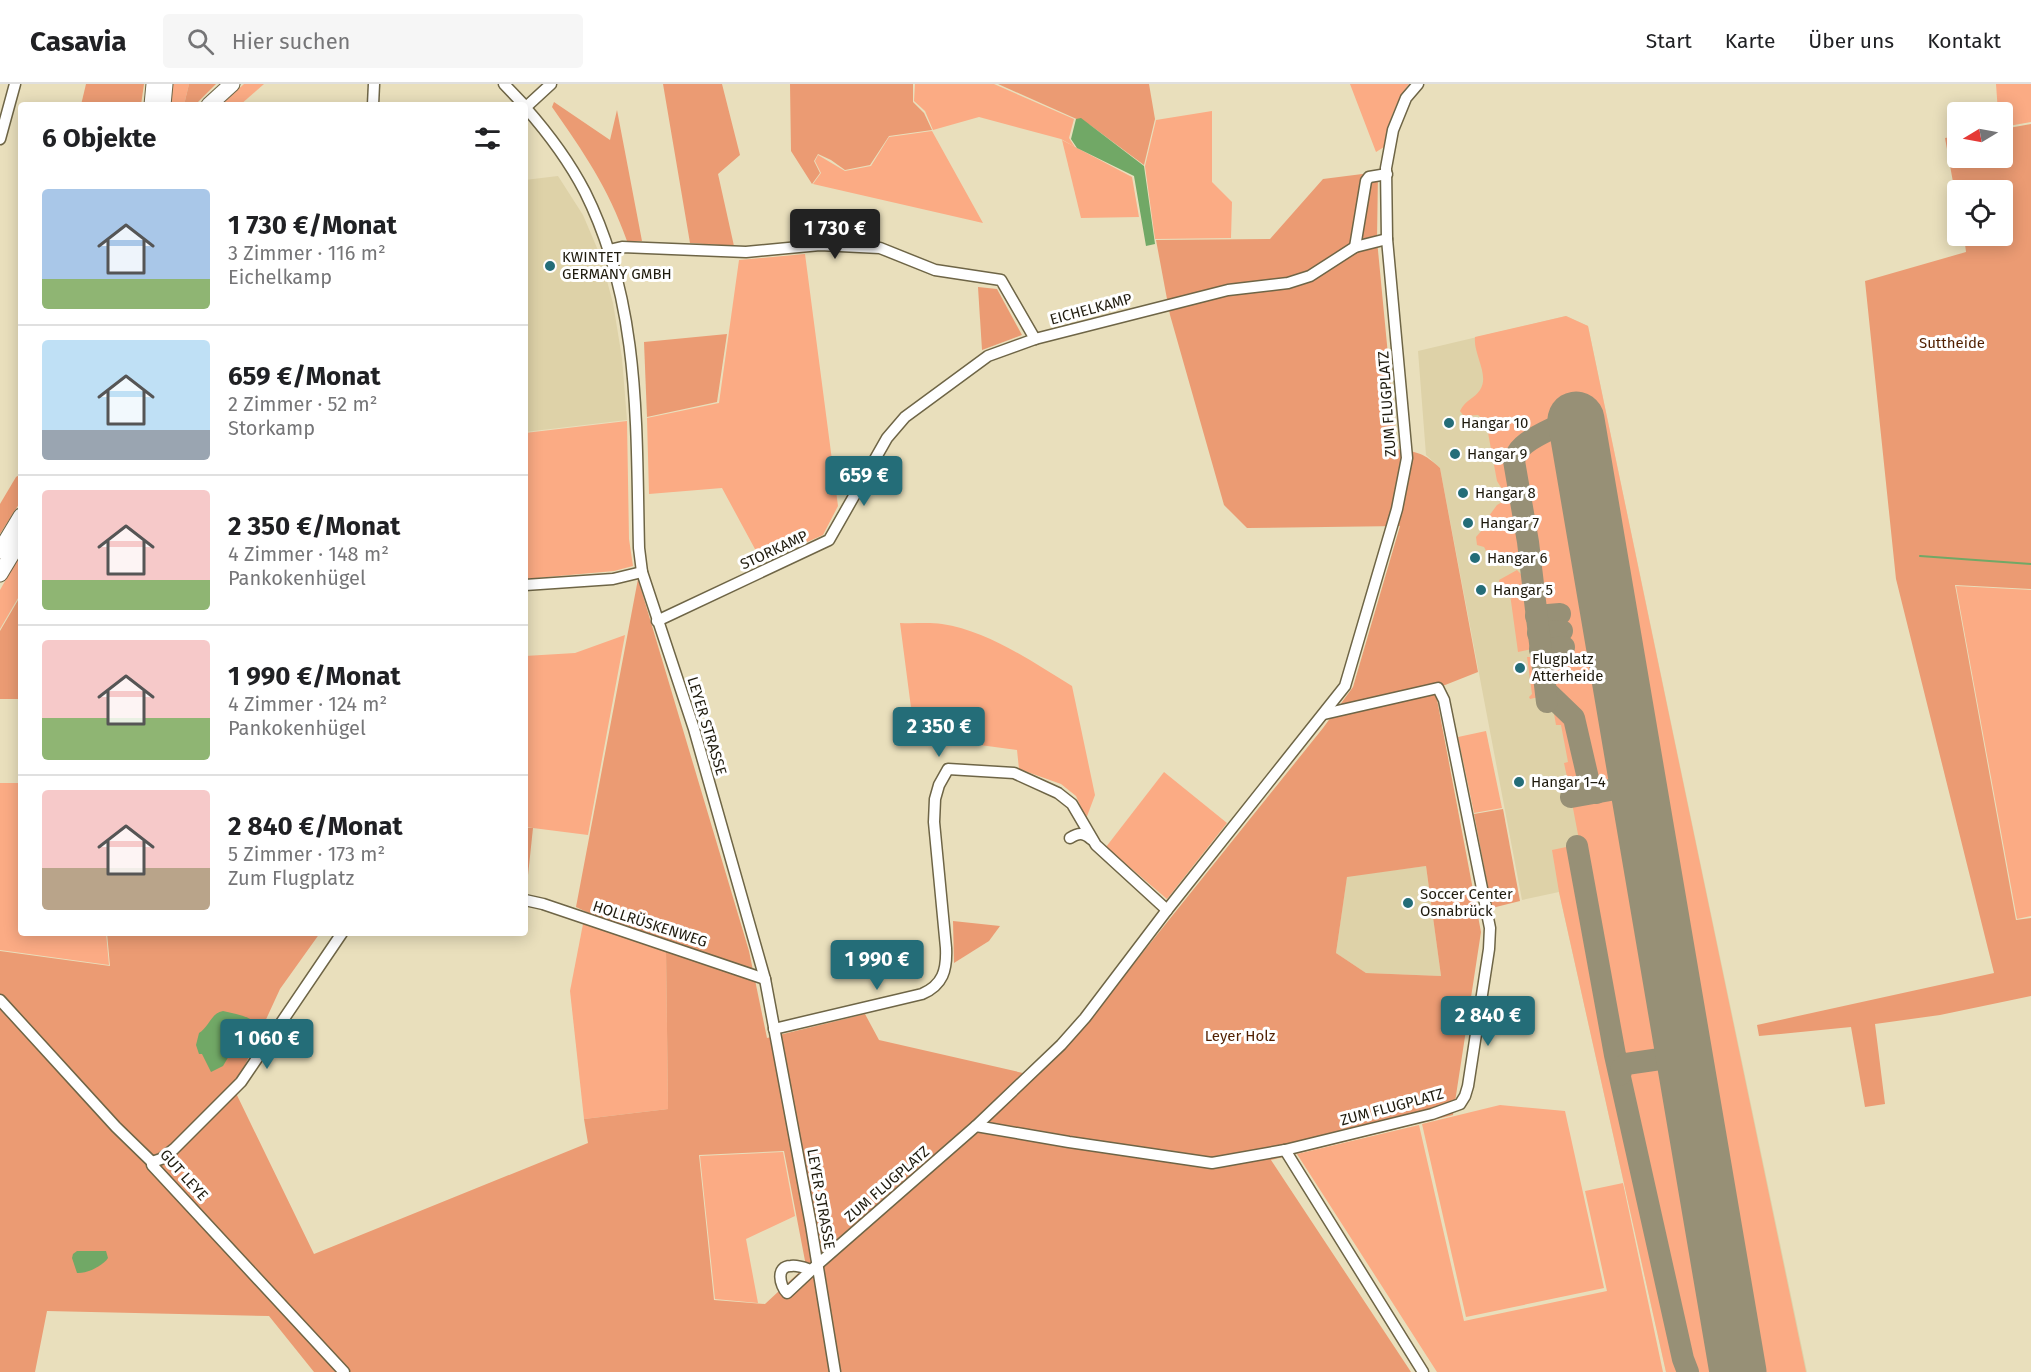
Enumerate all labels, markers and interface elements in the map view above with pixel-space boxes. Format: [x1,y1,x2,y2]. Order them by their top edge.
search box [163,14,583,68]
text: Casavia [30,25,127,58]
icon: search [184,25,217,58]
text: Hier suchen [232,28,351,55]
text: Start [1646,28,1692,54]
text: Karte [1725,28,1775,54]
text: Über uns [1808,28,1894,54]
text: Kontakt [1927,28,2001,54]
north arrow [1947,102,2013,168]
map controls [1947,102,2013,246]
icon: filters [471,122,504,155]
text: 6 Objekte [42,123,156,154]
button: locate [1947,180,2013,246]
pin: 1 730 € [780,209,890,260]
text: 1 730 €/Monat [228,210,397,241]
icon: home [90,213,162,285]
text: 1 730 € [804,216,866,240]
text: 3 Zimmer · 116 m² [228,241,386,265]
place label: KWINTET GERMANY GMBH [562,248,672,283]
marker: KWINTET GERMANY GMBH [543,259,557,273]
text: Eichelkamp [228,265,332,289]
street label: EICHELKAMP [1048,289,1134,329]
park label: Suttheide [1919,334,1985,352]
street label: ZUM FLUGPLATZ [1374,350,1400,458]
text: 659 €/Monat [228,361,381,392]
icon: home [90,364,162,436]
text: 2 Zimmer · 52 m² [228,392,378,416]
place label: Hangar 10 [1461,414,1528,432]
text: Storkamp [228,416,315,440]
marker: Hangar 10 [1442,416,1456,430]
place label: Hangar 9 [1467,445,1528,463]
marker: Hangar 9 [1448,447,1462,461]
pin: 659 € [822,456,906,507]
text: 659 € [839,463,889,487]
place label: Hangar 8 [1475,484,1536,502]
marker: Hangar 8 [1456,486,1470,500]
text: 2 350 €/Monat [228,511,400,542]
icon: home [90,514,162,586]
place label: Hangar 7 [1480,514,1540,532]
marker: Hangar 7 [1461,516,1475,530]
street label: STORKAMP [737,526,811,573]
text: 4 Zimmer · 148 m² [228,542,389,566]
place label: Hangar 6 [1487,549,1548,567]
marker: Hangar 6 [1468,551,1482,565]
text: Pankokenhügel [228,566,366,590]
place label: Hangar 5 [1493,581,1553,599]
marker: Hangar 5 [1474,583,1488,597]
place label: Flugplatz Atterheide [1532,650,1604,685]
text: 1 990 €/Monat [228,661,401,692]
marker: Flugplatz Atterheide [1513,661,1527,675]
icon: home [90,664,162,736]
street label: LEYER STRASSE [683,674,731,778]
text: 4 Zimmer · 124 m² [228,692,387,716]
pin: 2 350 € [884,707,994,758]
text: 2 350 € [907,714,971,738]
text: Pankokenhügel [228,716,366,740]
place label: Hangar 1–4 [1531,773,1606,791]
marker: Hangar 1–4 [1512,775,1526,789]
text: 2 840 €/Monat [228,811,403,842]
icon: home [90,814,162,886]
text: 5 Zimmer · 173 m² [228,842,385,866]
text: Zum Flugplatz [228,866,354,890]
place label: Soccer Center Osnabrück [1420,885,1513,920]
marker: Soccer Center Osnabrück [1401,896,1415,910]
street label: HOLLRÜSKENWEG [590,897,710,951]
pin: 1 990 € [822,940,932,991]
text: 1 990 € [845,947,909,971]
pin: 2 840 € [1433,996,1543,1047]
text: 2 840 € [1455,1003,1521,1027]
pin: 1 060 € [212,1019,322,1070]
text: 1 060 € [234,1026,300,1050]
park label: Leyer Holz [1205,1027,1276,1045]
street label: ZUM FLUGPLATZ [1338,1084,1446,1129]
street label: ZUM FLUGPLATZ [841,1142,933,1226]
street label: GUT LEYE [156,1146,212,1204]
street label: LEYER STRASSE [803,1147,839,1251]

